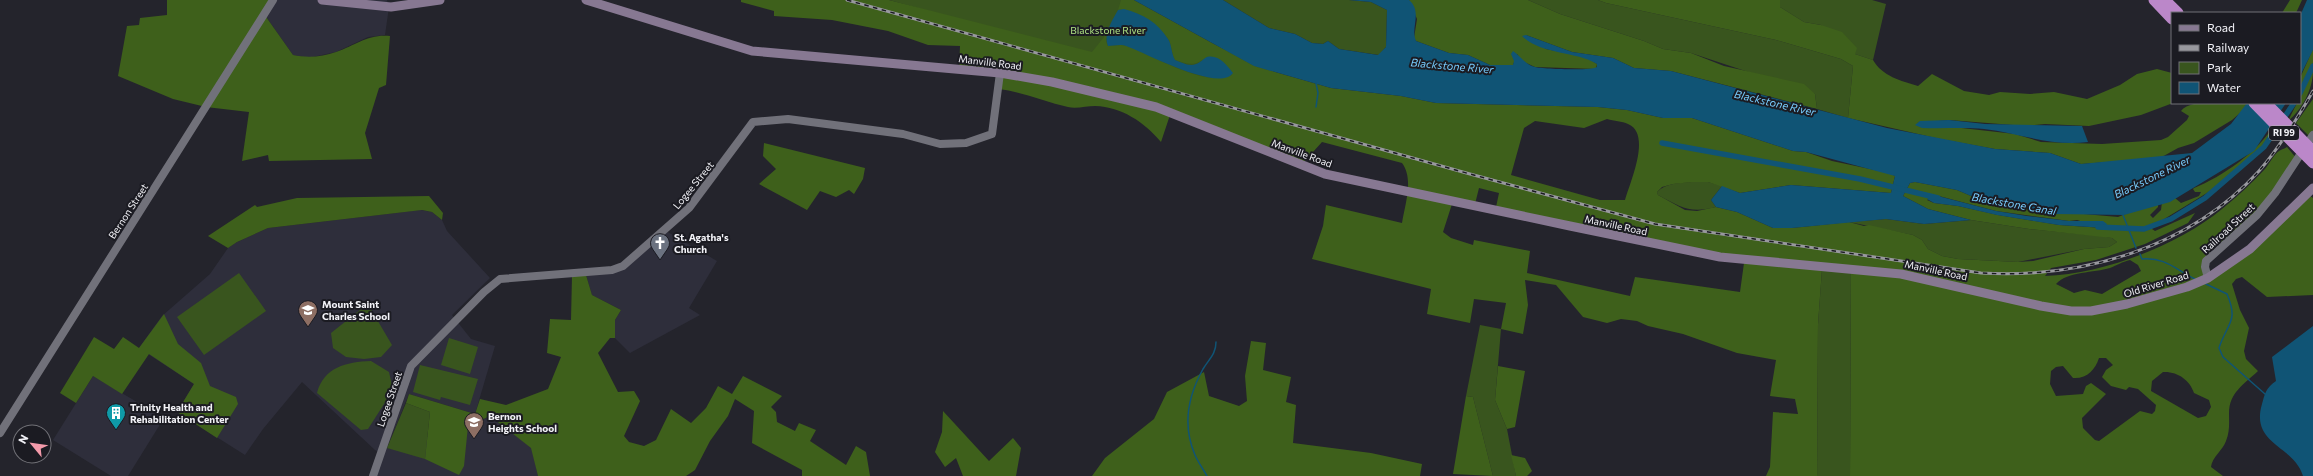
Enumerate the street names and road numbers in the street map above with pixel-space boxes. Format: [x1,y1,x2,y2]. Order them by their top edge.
street label: Manville Road [958,52,1023,72]
road number: RI 99 [2269,126,2299,140]
street label: Manville Road [1270,136,1334,170]
street label: Logee Street [670,159,716,211]
street label: Bernon Street [106,181,150,241]
street label: Railroad Street [2199,200,2257,256]
street label: Manville Road [1584,213,1649,238]
street label: Manville Road [1904,258,1969,283]
street label: Old River Road [2122,268,2190,300]
street label: Logee Street [374,370,404,428]

